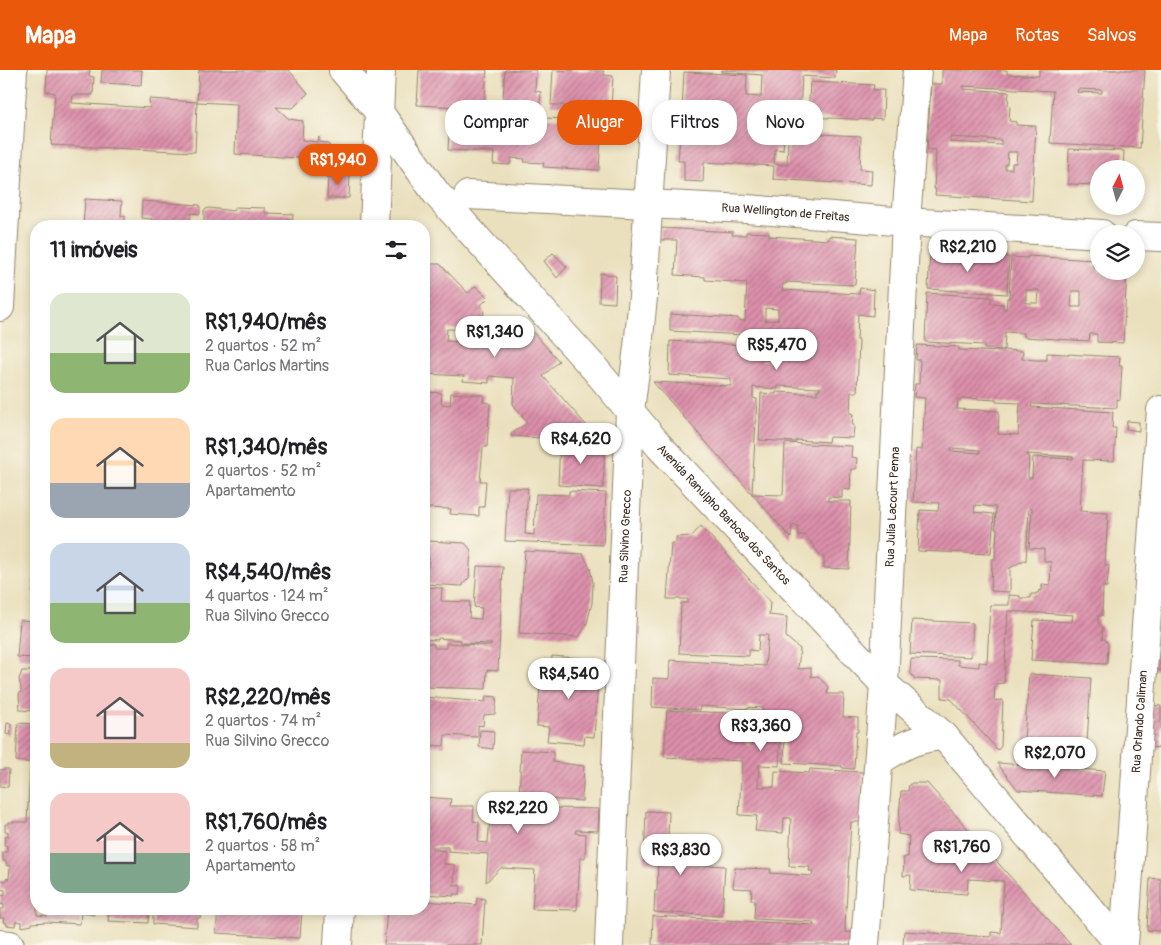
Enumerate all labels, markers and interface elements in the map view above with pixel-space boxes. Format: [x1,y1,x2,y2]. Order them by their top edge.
text: Mapa [25,21,76,50]
text: Mapa [949,24,987,47]
text: Rotas [1015,24,1059,47]
text: Salvos [1087,24,1136,47]
chip: Comprar [445,100,547,145]
chip: Alugar [557,100,642,145]
chip: Filtros [652,100,737,145]
chip: Novo [747,100,823,145]
pin: R$1,940 [292,144,384,186]
text: R$1,940 [310,150,366,170]
north arrow [1090,160,1145,215]
map controls [1090,160,1145,280]
street label: Rua Wellington de Freitas [721,201,851,225]
button: layers [1090,225,1145,280]
pin: R$2,210 [922,230,1014,273]
icon: filters [382,236,410,264]
text: 11 imóveis [50,237,137,264]
text: R$2,210 [939,237,997,257]
text: R$1,940/mês [205,309,326,336]
icon: home [90,313,150,373]
pin: R$1,340 [449,316,541,358]
text: R$1,340 [466,322,524,342]
pin: R$5,470 [731,328,823,371]
text: R$5,470 [747,335,807,355]
text: 2 quartos · 52 m² [205,336,321,356]
text: Rua Carlos Martins [205,356,329,376]
pin: R$4,620 [535,422,627,465]
text: R$4,620 [551,429,611,449]
text: R$1,340/mês [205,434,327,461]
icon: home [90,438,150,498]
street label: Avenida Ranulpho Barbosa dos Santos [654,441,794,589]
street label: Rua Julia Lacourt Penna [883,446,903,567]
text: 2 quartos · 52 m² [205,461,321,481]
text: Apartamento [205,481,296,501]
street label: Rua Silvino Grecco [616,489,635,583]
text: R$4,540/mês [205,559,331,586]
icon: home [90,563,150,623]
text: 4 quartos · 124 m² [205,586,328,606]
text: Rua Silvino Grecco [205,606,329,626]
pin: R$4,540 [523,658,615,700]
text: R$4,540 [539,664,599,684]
street label: Rua Orlando Caliman [1129,669,1151,774]
text: R$2,220/mês [205,684,330,711]
icon: home [90,688,150,748]
pin: R$3,360 [715,710,807,752]
text: 2 quartos · 74 m² [205,711,321,731]
text: R$3,360 [731,716,791,736]
text: Rua Silvino Grecco [205,731,329,751]
pin: R$2,070 [1009,736,1101,779]
text: R$2,070 [1024,743,1086,763]
pin: R$2,220 [472,792,564,834]
text: R$2,220 [488,798,548,818]
text: R$1,760/mês [205,809,327,836]
icon: home [90,813,150,873]
pin: R$1,760 [916,830,1008,873]
pin: R$3,830 [635,834,727,876]
text: 2 quartos · 58 m² [205,836,320,856]
text: R$1,760 [934,837,990,857]
text: R$3,830 [652,840,710,860]
text: Apartamento [205,856,296,876]

